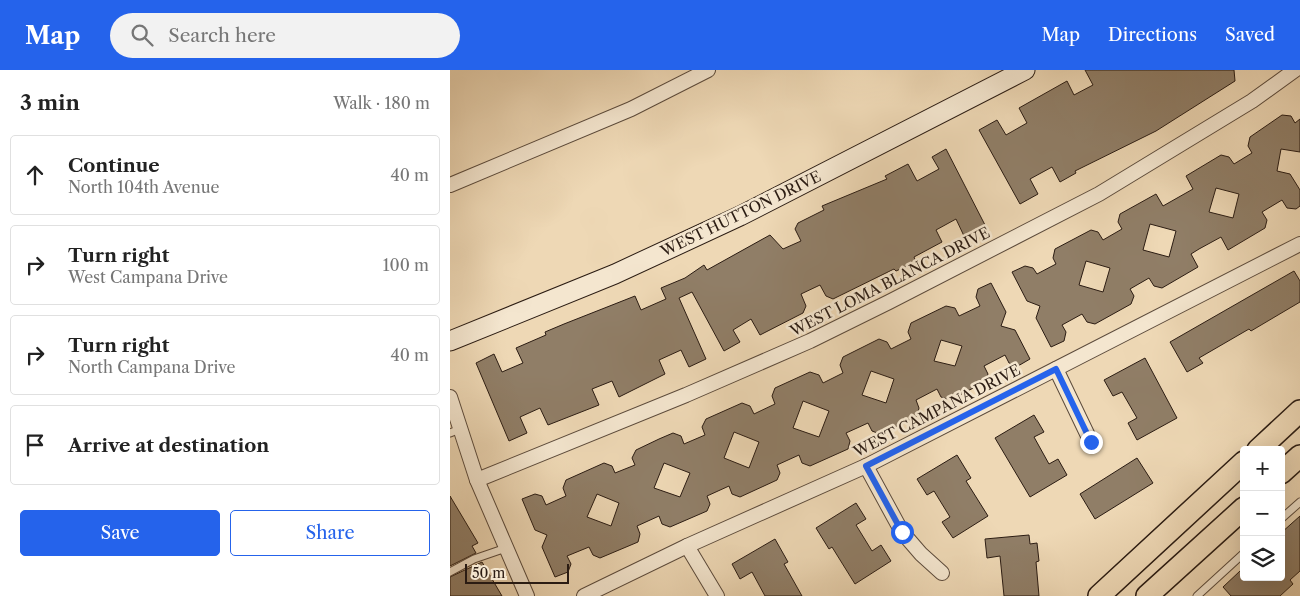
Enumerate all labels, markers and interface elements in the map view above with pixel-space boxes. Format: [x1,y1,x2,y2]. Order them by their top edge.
search box [110,13,460,58]
text: Map [25,21,80,50]
icon: search [128,21,156,49]
text: Search here [168,24,276,47]
text: Map [1041,24,1080,46]
text: Directions [1108,24,1197,46]
text: Saved [1225,24,1275,46]
text: 3 min [20,90,80,115]
text: Walk · 180 m [333,93,430,113]
text: Continue [68,154,160,177]
icon: ahead [21,161,49,189]
text: 40 m [390,165,429,185]
street label: WEST HUTTON DRIVE [657,166,824,261]
text: North 104th Avenue [68,177,220,197]
street label: WEST LOMA BLANCA DRIVE [786,223,993,341]
text: Turn right [68,244,169,267]
icon: right [21,251,49,279]
text: 100 m [383,255,429,275]
text: West Campana Drive [68,267,228,287]
text: Turn right [68,334,169,357]
icon: right [21,341,49,369]
text: 40 m [390,345,429,365]
text: North Campana Drive [68,357,235,377]
street label: WEST CAMPANA DRIVE [849,360,1024,462]
icon: arrive [21,431,49,459]
route end [1080,431,1103,454]
text: Arrive at destination [68,434,269,457]
map controls [1240,446,1285,581]
button: + [1240,446,1285,491]
button: − [1240,491,1285,536]
button: Save [20,510,220,556]
button: Share [230,510,430,556]
route start [891,521,914,544]
button: layers [1240,536,1285,581]
scale bar [465,561,569,584]
text: 50 m [472,564,505,582]

